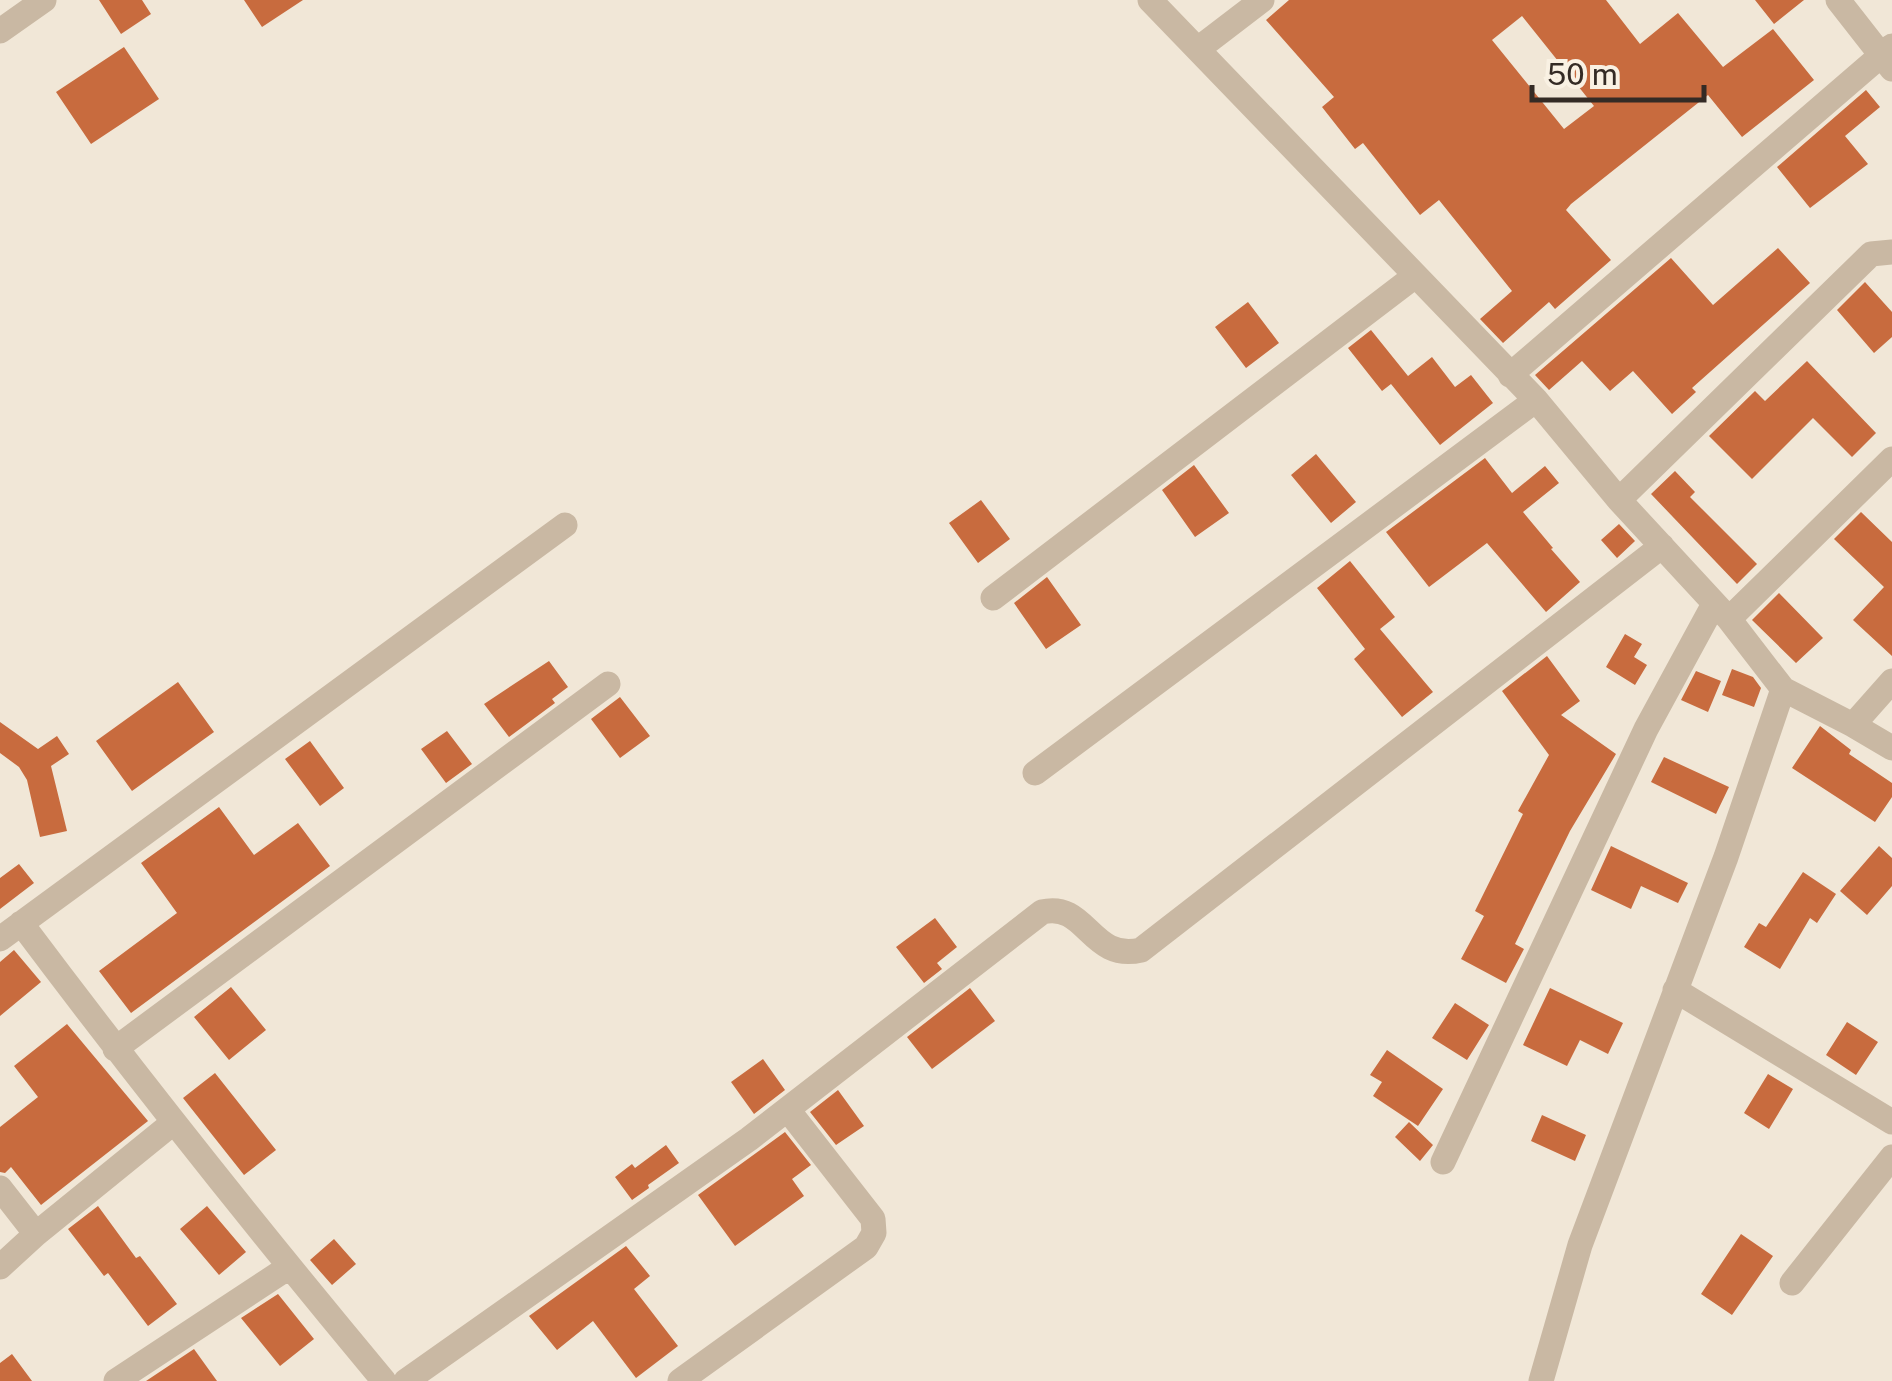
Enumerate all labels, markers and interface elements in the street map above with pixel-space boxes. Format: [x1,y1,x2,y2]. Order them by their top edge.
scale bar [1532,40,1704,102]
text: 50 m [1547,56,1618,92]

